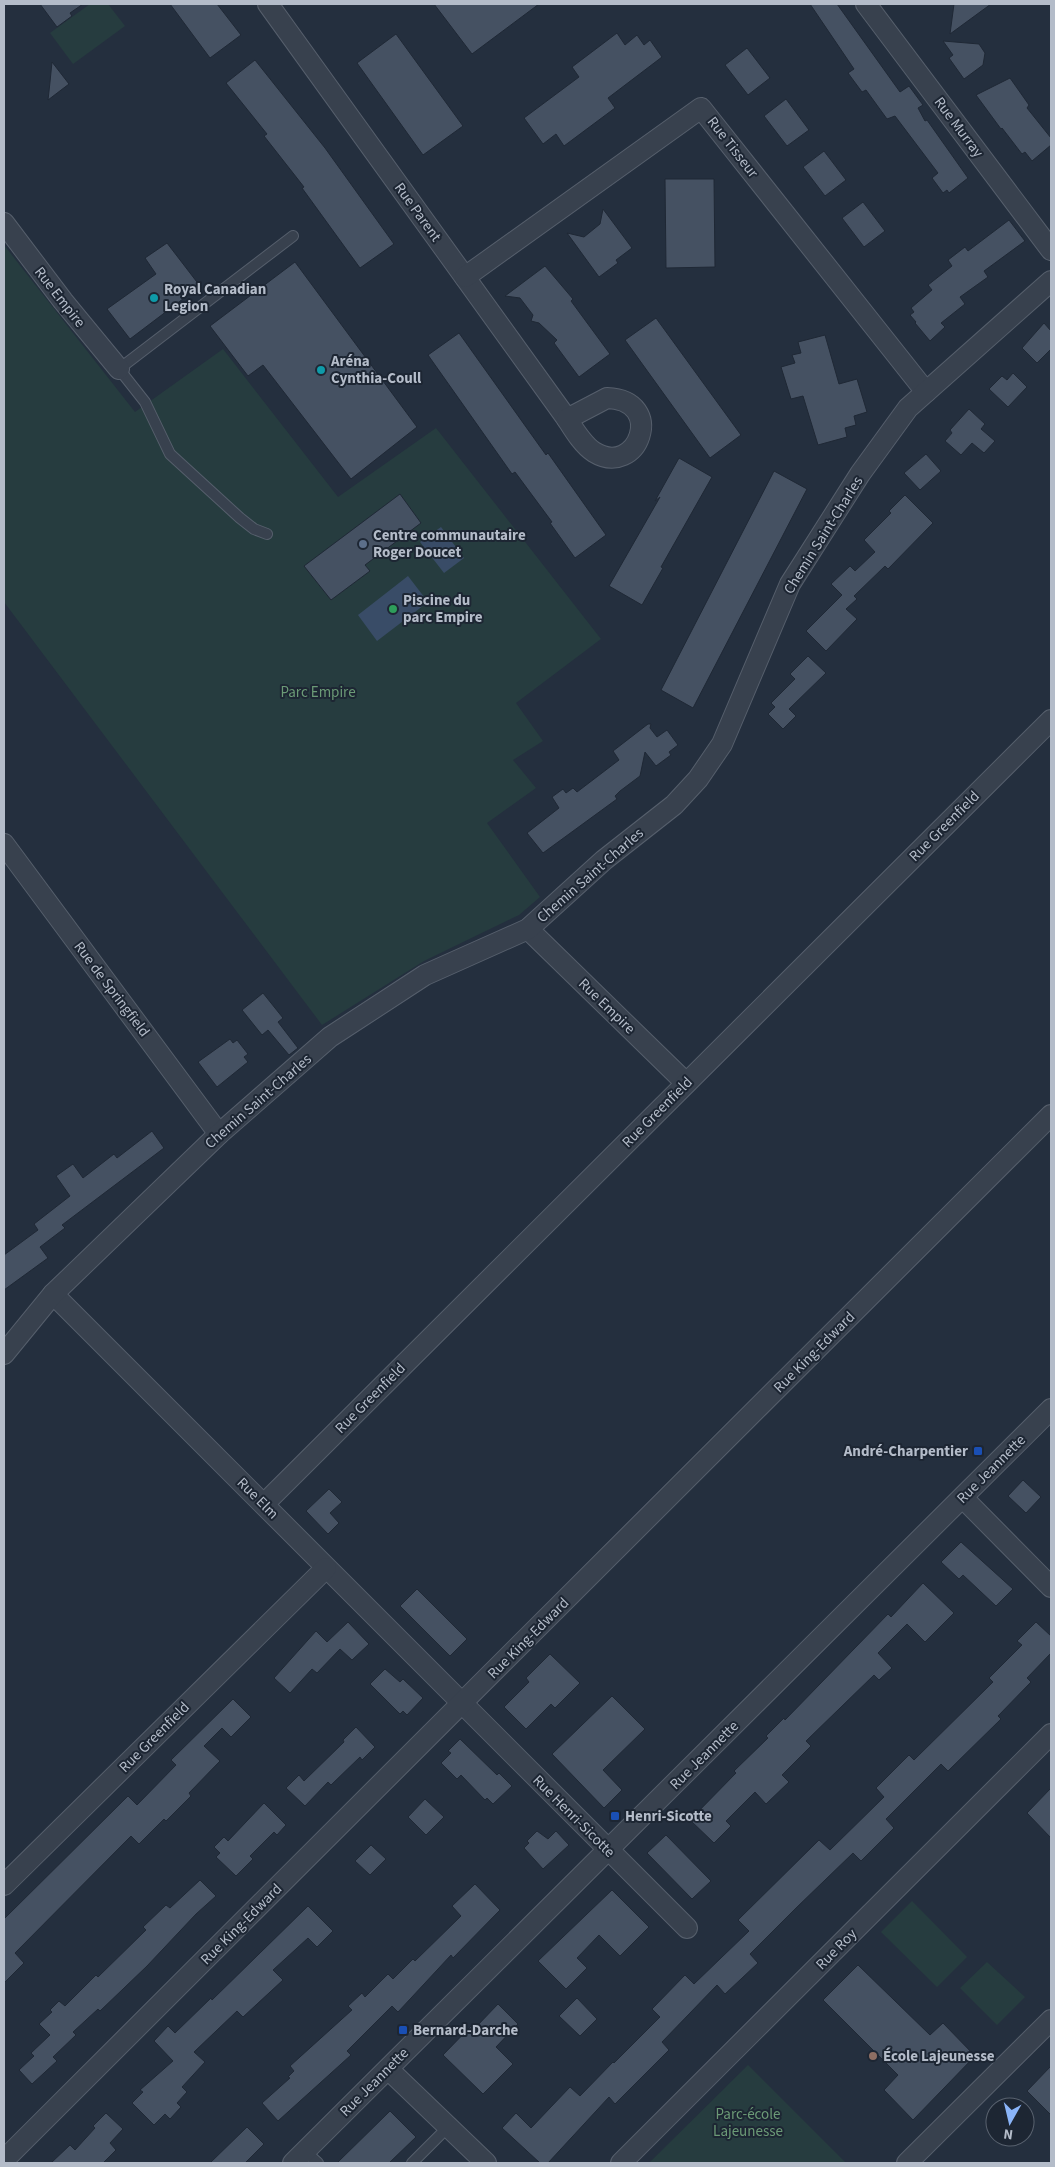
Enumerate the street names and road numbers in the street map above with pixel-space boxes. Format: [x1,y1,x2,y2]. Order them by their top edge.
street label: Rue Murray [929,93,988,162]
street label: Rue Tisseur [702,112,764,183]
street label: Rue Parent [389,178,446,246]
street label: Rue Empire [29,262,90,332]
street label: Chemin Saint-Charles [779,472,868,598]
street label: Rue Greenfield [904,786,984,866]
street label: Chemin Saint-Charles [532,823,648,928]
street label: Rue de Springfield [69,937,154,1041]
street label: Rue Empire [573,974,640,1039]
street label: Chemin Saint-Charles [200,1049,316,1154]
street label: Rue Greenfield [617,1072,697,1152]
street label: Rue King-Edward [769,1307,860,1398]
street label: Rue Greenfield [330,1358,410,1438]
street label: Rue Jeannette [952,1430,1031,1509]
street label: Rue Elm [232,1473,283,1524]
street label: Rue King-Edward [483,1593,574,1684]
street label: Rue Greenfield [114,1697,194,1777]
street label: Rue Jeannette [665,1716,744,1795]
street label: Rue Henri-Sicotte [528,1770,620,1862]
street label: Rue King-Edward [196,1879,287,1970]
street label: Rue Roy [811,1924,862,1975]
street label: Rue Jeannette [335,2043,414,2122]

